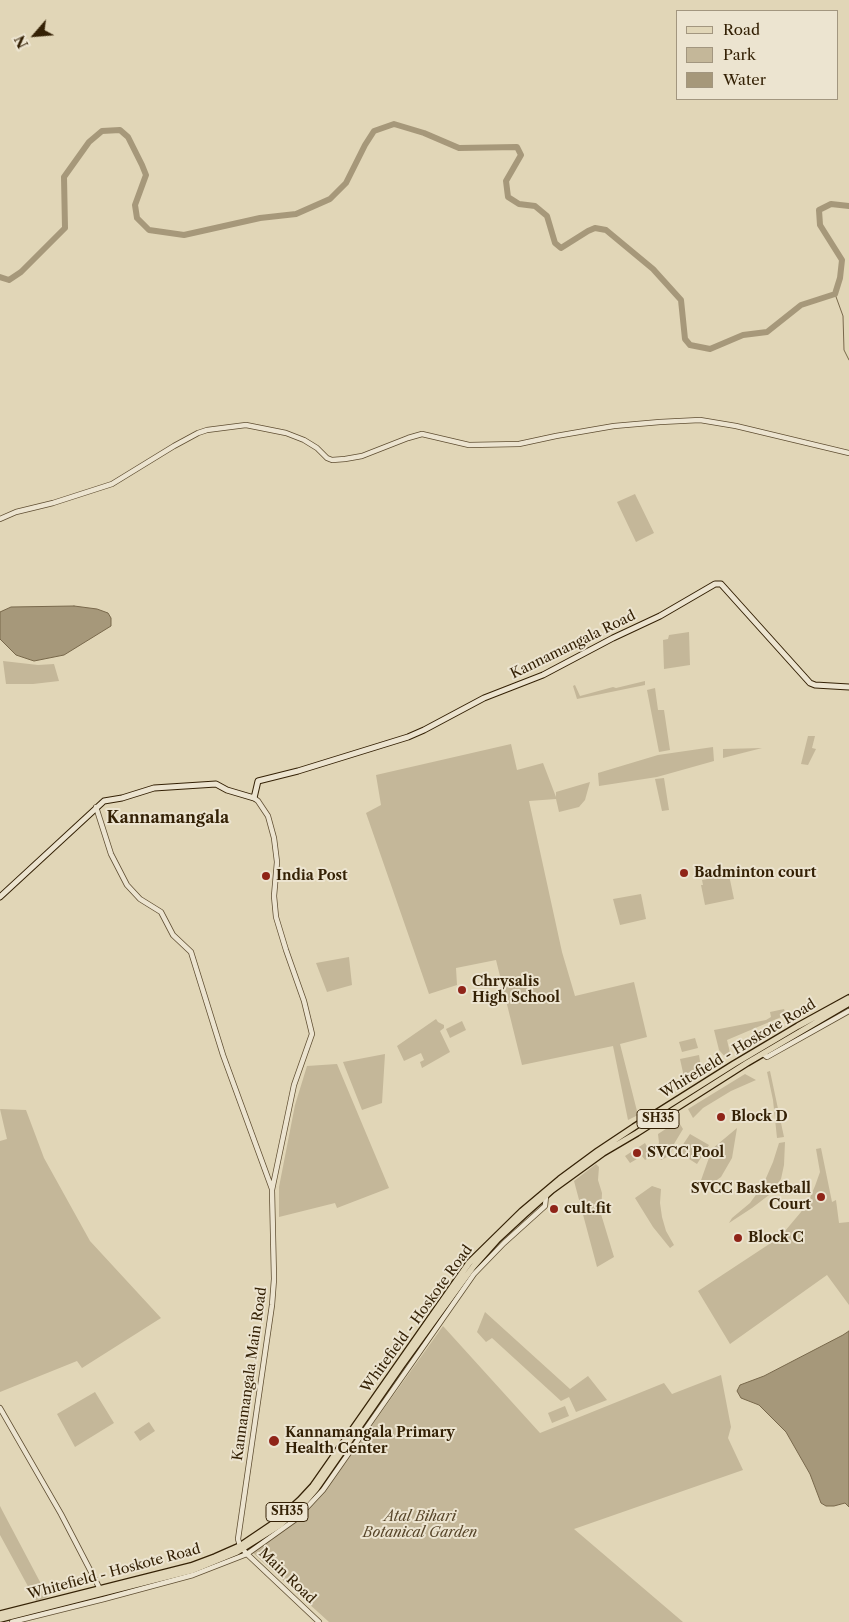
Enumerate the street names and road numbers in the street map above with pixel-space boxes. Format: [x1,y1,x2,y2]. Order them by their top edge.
street label: Kannamangala Road [508,607,638,683]
street label: Whitefield - Hoskote Road [657,996,819,1102]
road number: SH35 [637,1110,679,1128]
street label: Whitefield - Hoskote Road [358,1242,476,1396]
street label: Kannamangala Main Road [229,1286,271,1462]
road number: SH35 [266,1502,308,1521]
street label: Whitefield - Hoskote Road [26,1541,202,1603]
street label: Main Road [255,1545,319,1607]

